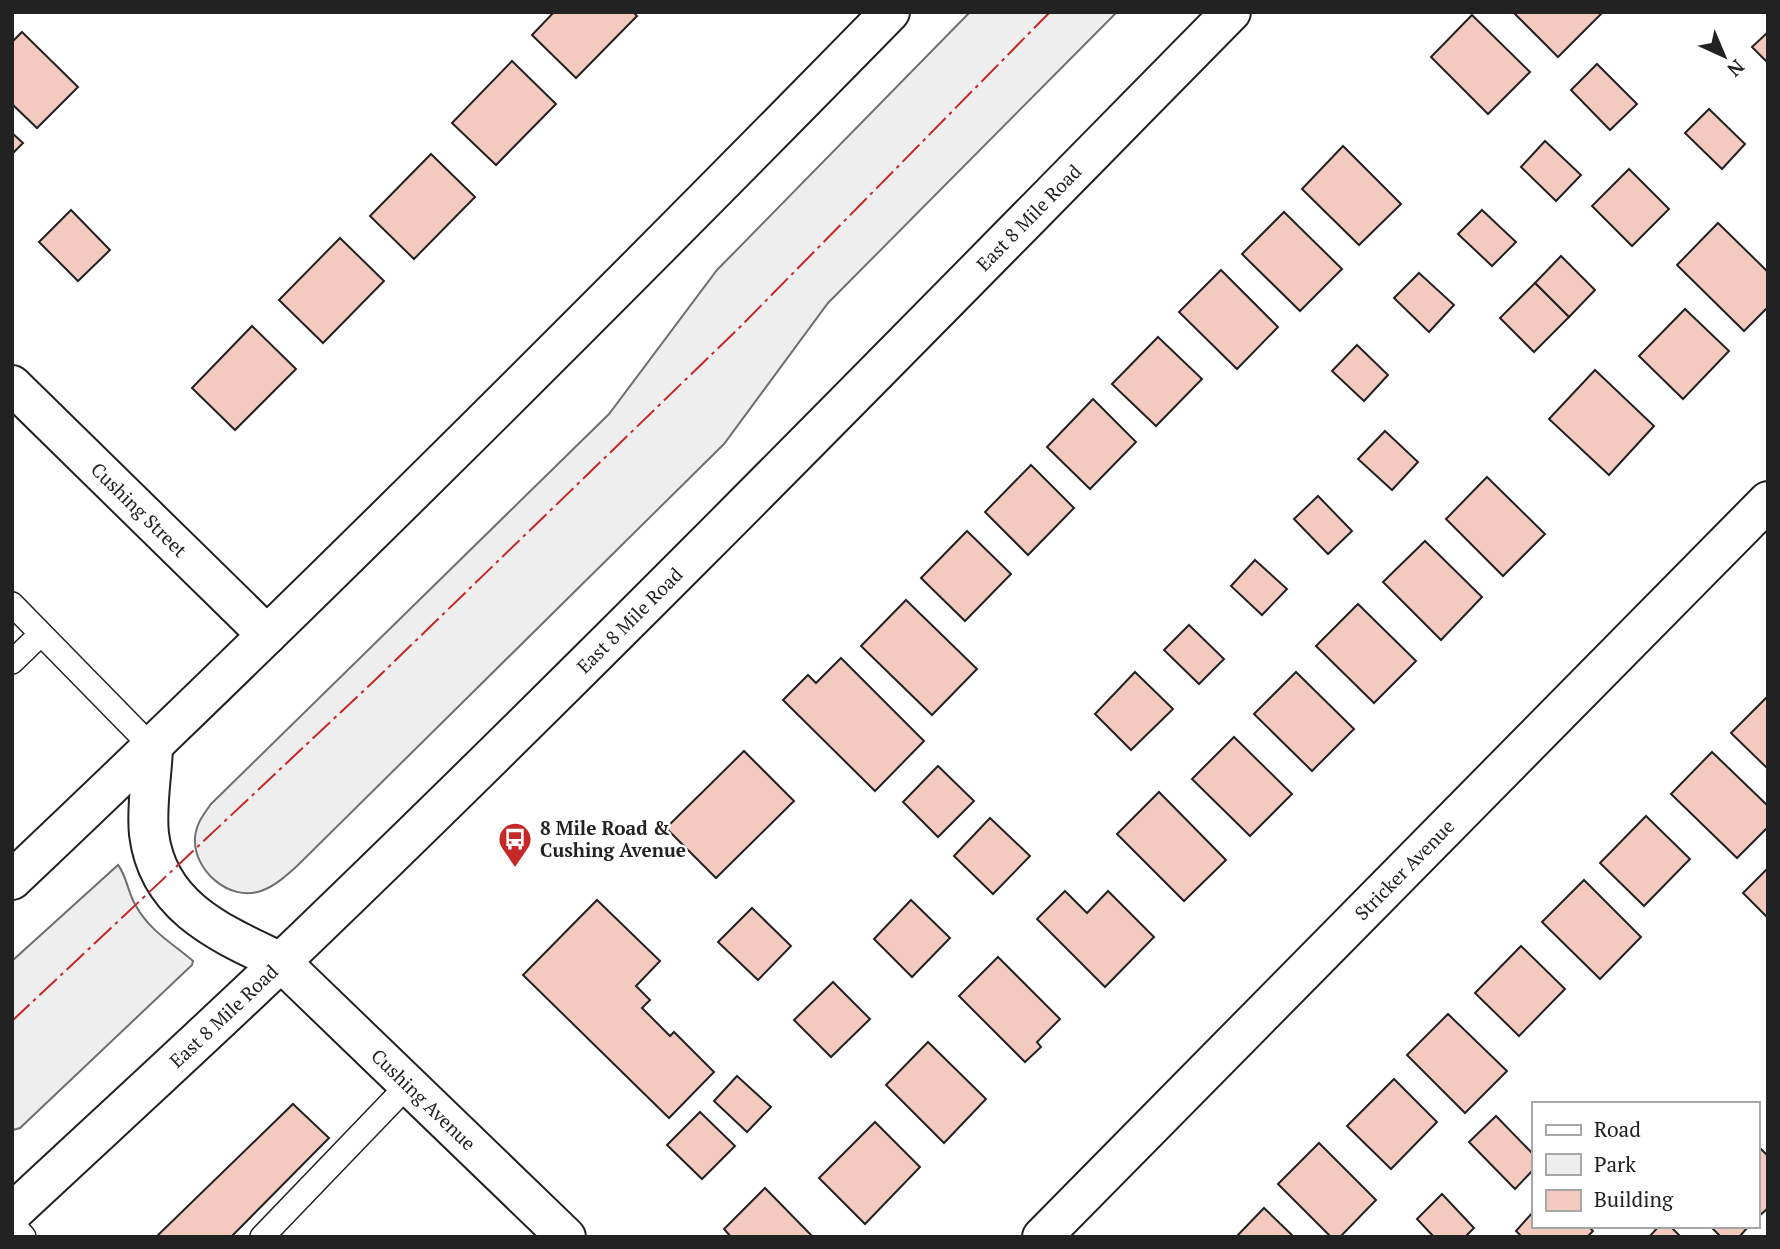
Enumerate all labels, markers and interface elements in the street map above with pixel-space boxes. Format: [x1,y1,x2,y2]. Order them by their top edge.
north arrow [1689,21,1759,91]
text: N [1722,55,1750,83]
street label: East 8 Mile Road [970,158,1087,276]
street label: Cushing Street [86,457,193,562]
street label: East 8 Mile Road [571,561,688,678]
street label: Stricker Avenue [1349,814,1459,925]
place label: 8 Mile Road & Cushing Avenue [540,815,686,862]
bus stop icon: 8 Mile Road & Cushing Avenue [496,820,534,869]
street label: East 8 Mile Road [164,958,283,1073]
street label: Cushing Avenue [366,1043,481,1155]
legend [1532,1102,1759,1228]
text: Road [1594,1115,1641,1143]
text: Park [1594,1150,1636,1178]
text: Building [1594,1185,1674,1213]

